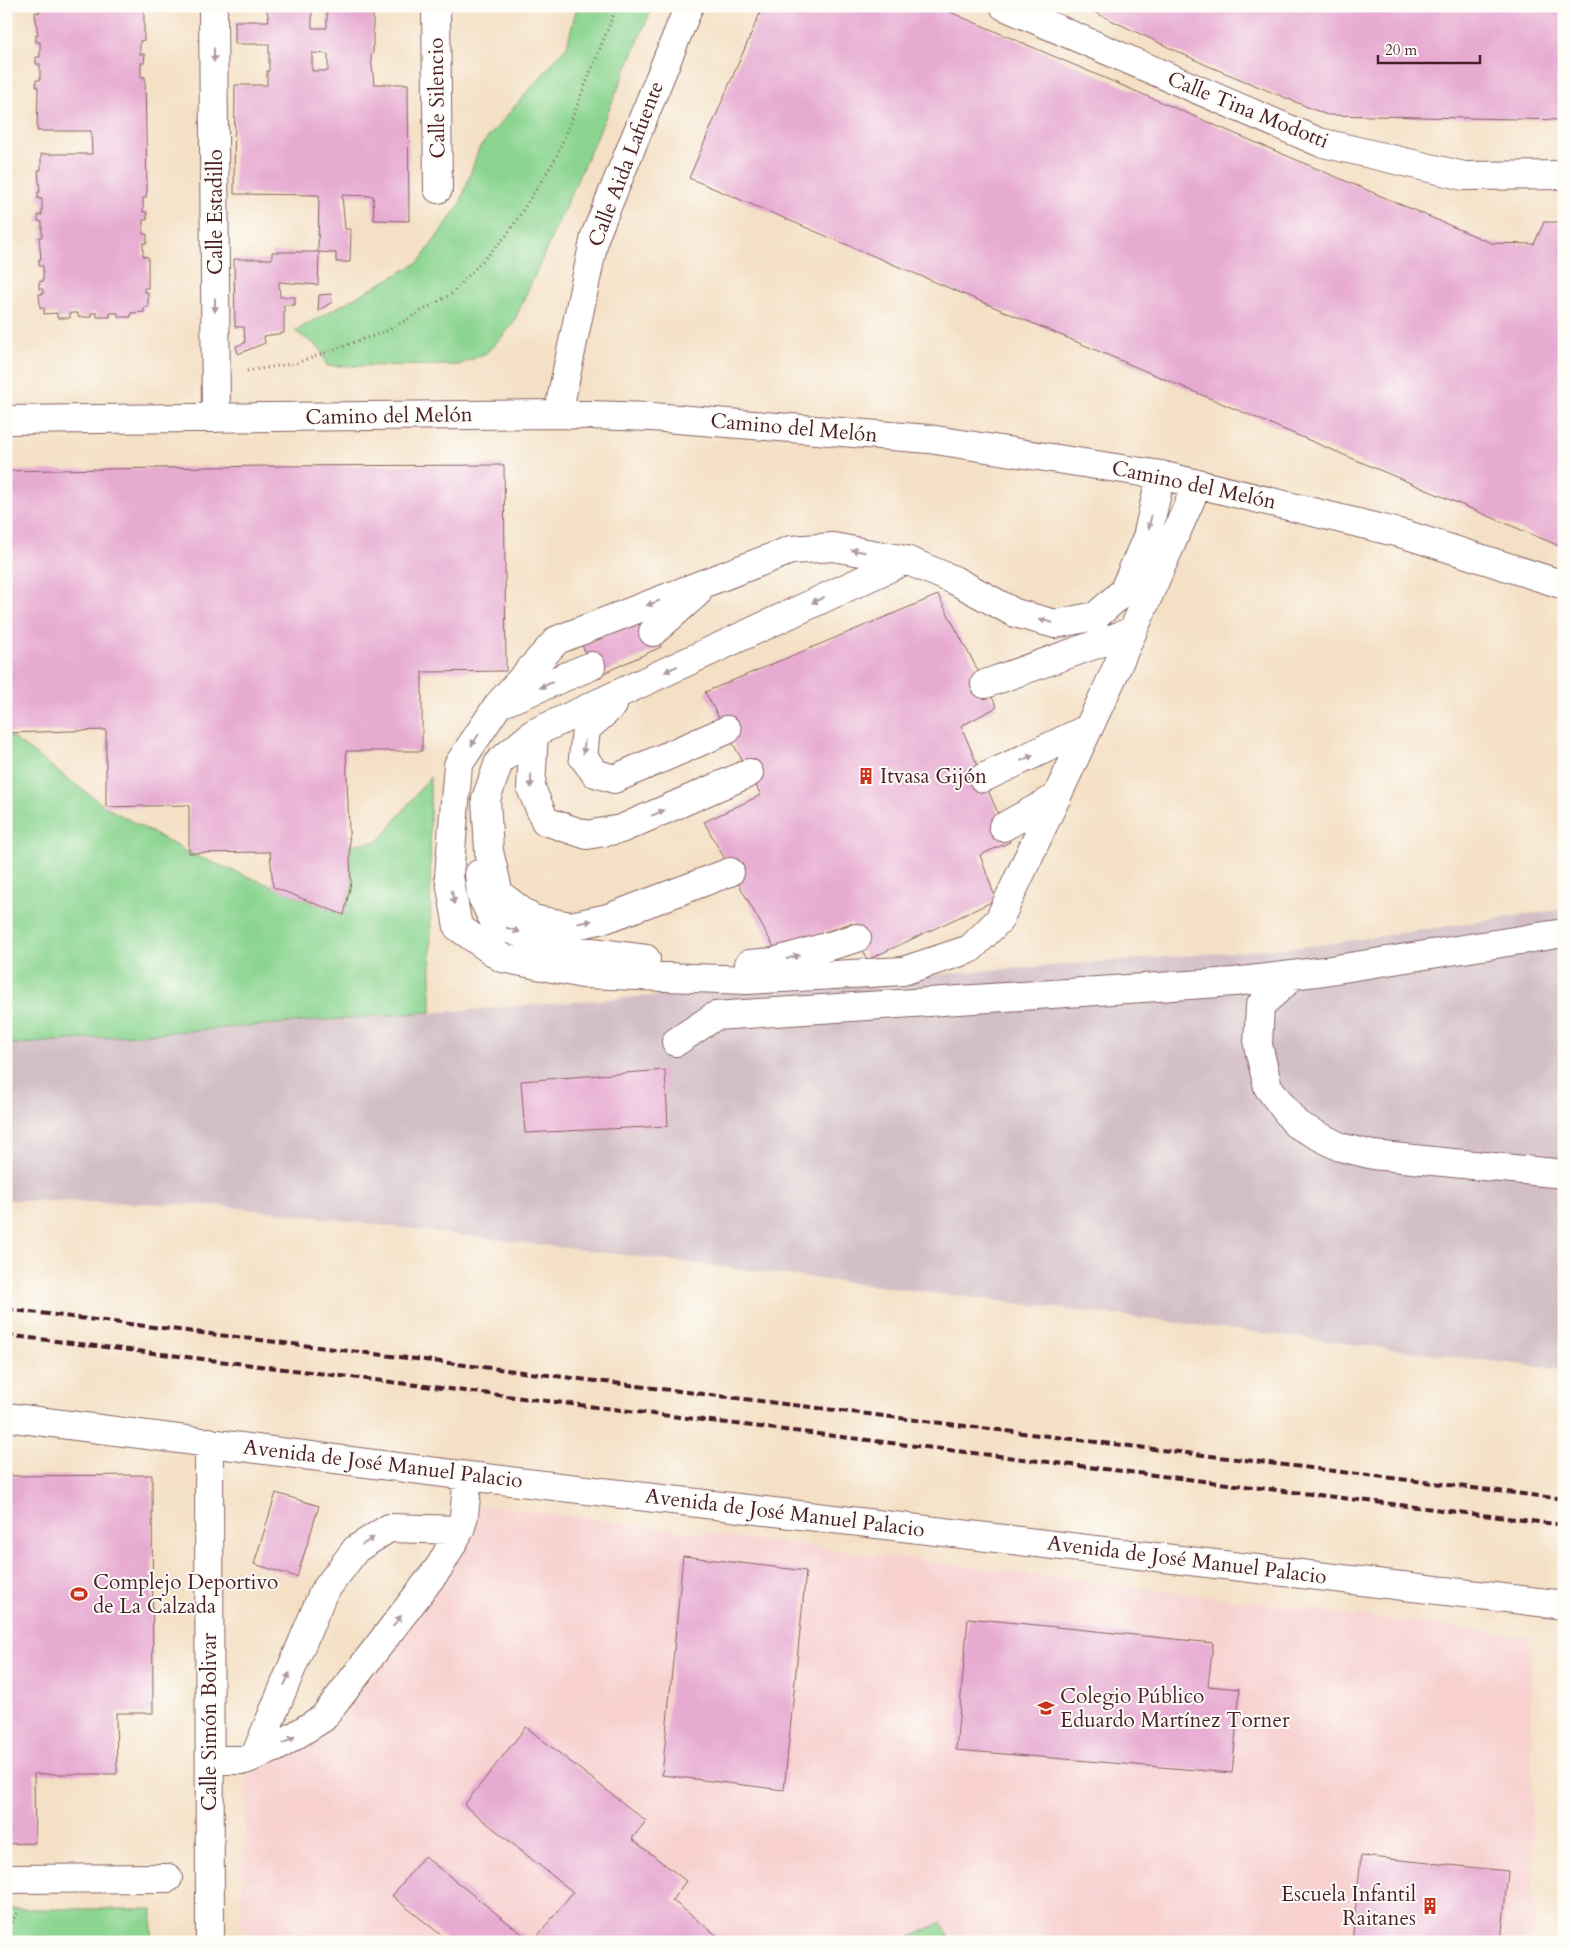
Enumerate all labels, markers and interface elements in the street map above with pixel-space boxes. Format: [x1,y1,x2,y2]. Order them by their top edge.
scale bar [1378,32,1480,64]
street label: Calle Silencio [421,37,453,159]
text: 20 m [1385,40,1417,60]
one-way arrow [210,47,218,63]
street label: Calle Tina Modotti [1163,64,1333,156]
street label: Calle Aida Lafuente [581,77,671,251]
street label: Calle Estadillo [201,149,230,275]
one-way arrow [211,297,219,313]
street label: Camino del Melón [305,400,473,432]
street label: Camino del Melón [709,406,879,450]
street label: Camino del Melón [1109,453,1279,517]
one-way arrow [1146,514,1154,530]
one-way arrow [849,547,865,555]
one-way arrow [811,597,825,605]
one-way arrow [645,599,660,607]
one-way arrow [1038,617,1053,625]
one-way arrow [664,665,678,673]
one-way arrow [538,681,553,689]
one-way arrow [470,733,480,747]
one-way arrow [580,740,588,756]
one-way arrow [1020,753,1034,761]
place label: Itvasa Gijón [880,762,987,791]
building icon: Itvasa Gijón [856,766,876,786]
one-way arrow [527,773,535,789]
one-way arrow [651,809,665,817]
one-way arrow [449,889,457,905]
one-way arrow [577,918,593,926]
one-way arrow [506,927,521,935]
one-way arrow [786,952,801,960]
street label: Avenida de José Manuel Palacio [242,1432,524,1496]
street label: Avenida de José Manuel Palacio [644,1481,926,1545]
street label: Avenida de José Manuel Palacio [1046,1528,1328,1592]
one-way arrow [362,1536,375,1546]
place label: Complejo Deportivo de La Calzada [93,1568,278,1621]
sports icon: Complejo Deportivo de La Calzada [69,1584,89,1604]
one-way arrow [392,1614,402,1628]
street label: Calle Simón Bolivar [195,1632,224,1811]
one-way arrow [284,1672,292,1686]
place label: Colegio Público Eduardo Martínez Torner [1060,1682,1290,1735]
school or university icon: Colegio Público Eduardo Martínez Torner [1036,1698,1056,1718]
one-way arrow [282,1735,295,1744]
place label: Escuela Infantil Raitanes [1281,1880,1416,1933]
building icon: Escuela Infantil Raitanes [1420,1896,1440,1916]

